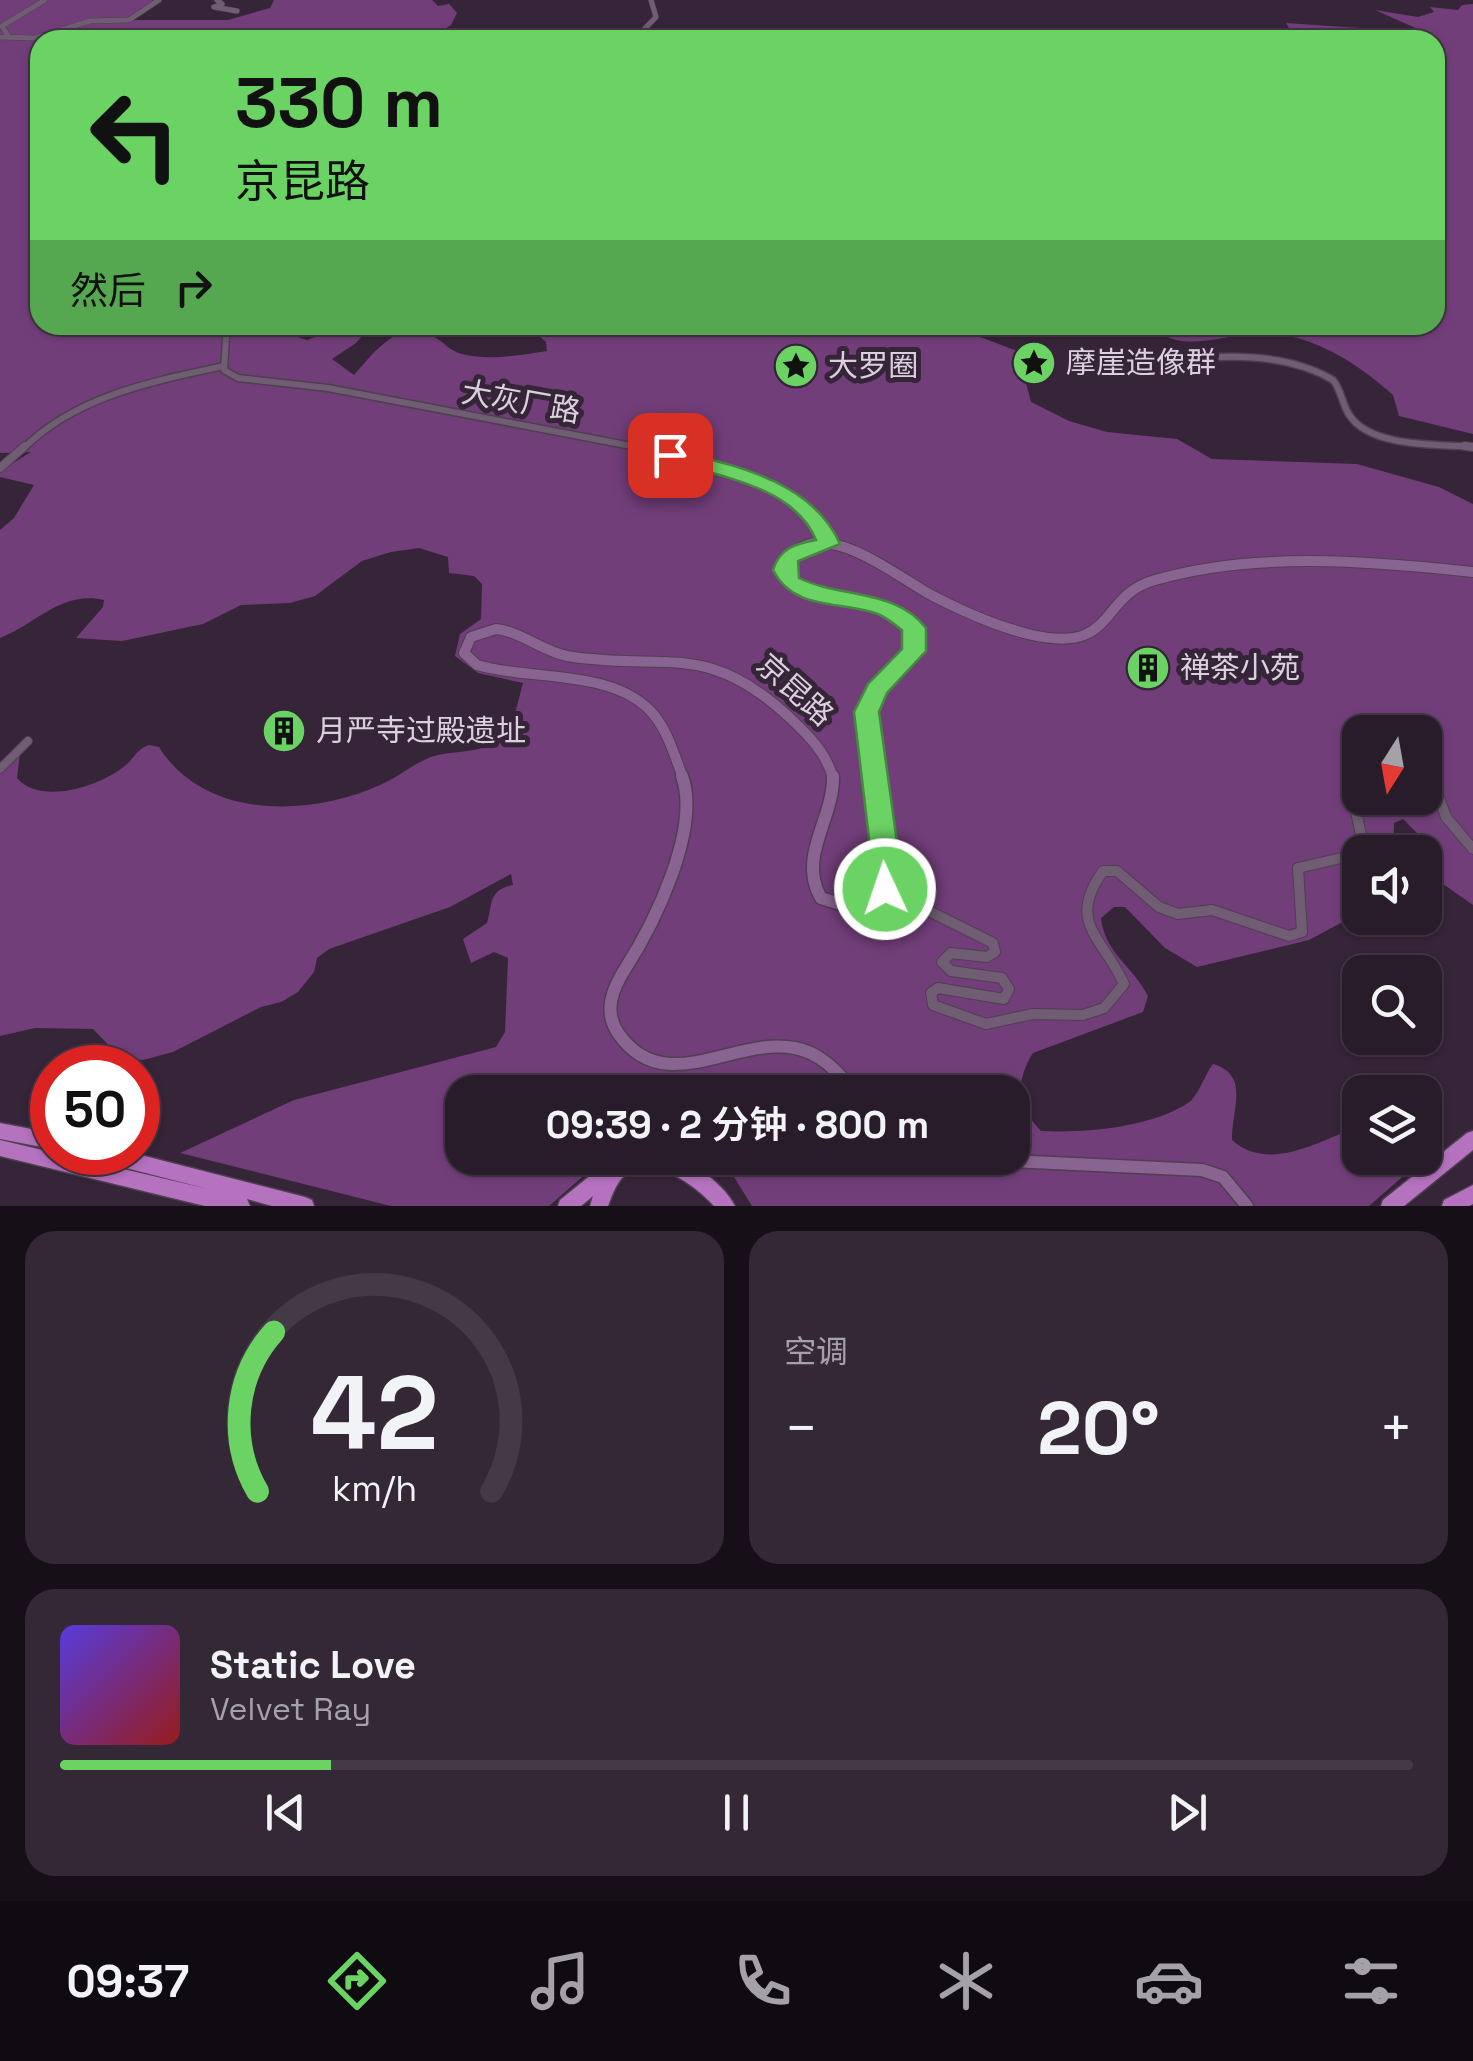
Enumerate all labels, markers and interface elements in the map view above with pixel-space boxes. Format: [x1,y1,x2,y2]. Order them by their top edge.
text: 330 m [235,58,443,147]
icon: left [70,70,200,200]
text: 京昆路 [235,153,370,210]
icon: right [166,260,221,315]
text: 然后 [70,267,146,315]
place icon: 摩崖造像群 [1011,340,1057,386]
place icon: 大罗圈 [773,343,819,389]
place label: 摩崖造像群 [1066,343,1216,382]
place label: 大罗圈 [828,346,918,385]
street label: 大灰厂路 [459,372,584,431]
pin [628,413,713,498]
icon: arrive [643,428,698,483]
street label: 京昆路 [749,645,842,734]
building icon: 禅茶小苑 [1125,645,1171,691]
place label: 禅茶小苑 [1180,648,1300,687]
building icon: 月严寺过殿遗址 [261,708,307,754]
place label: 月严寺过殿遗址 [316,711,526,750]
north arrow [1342,715,1442,815]
map controls [1342,715,1442,1175]
button: sound [1342,835,1442,935]
position arrow [833,837,937,941]
button: search [1342,955,1442,1055]
speed limit sign: 50 [30,1045,160,1175]
button: layers [1342,1075,1442,1175]
text: 09:39 · 2 分钟 · 800 m [546,1101,929,1149]
text: 空调 [784,1332,848,1372]
text: 42 [311,1347,438,1479]
text: 20° [1037,1380,1160,1476]
text: − [784,1393,818,1463]
text: + [1379,1393,1413,1463]
text: km/h [332,1466,417,1511]
text: Static Love [210,1641,416,1689]
text: Velvet Ray [210,1689,371,1729]
icon: previous [258,1785,313,1840]
icon: pause [709,1785,764,1840]
icon: next [1160,1785,1215,1840]
icon: directions [322,1946,392,2016]
icon: music [525,1946,595,2016]
icon: phone [728,1946,798,2016]
icon: climate [931,1946,1001,2016]
icon: car [1134,1946,1204,2016]
icon: filters [1336,1946,1406,2016]
text: 09:37 [66,1953,189,2010]

